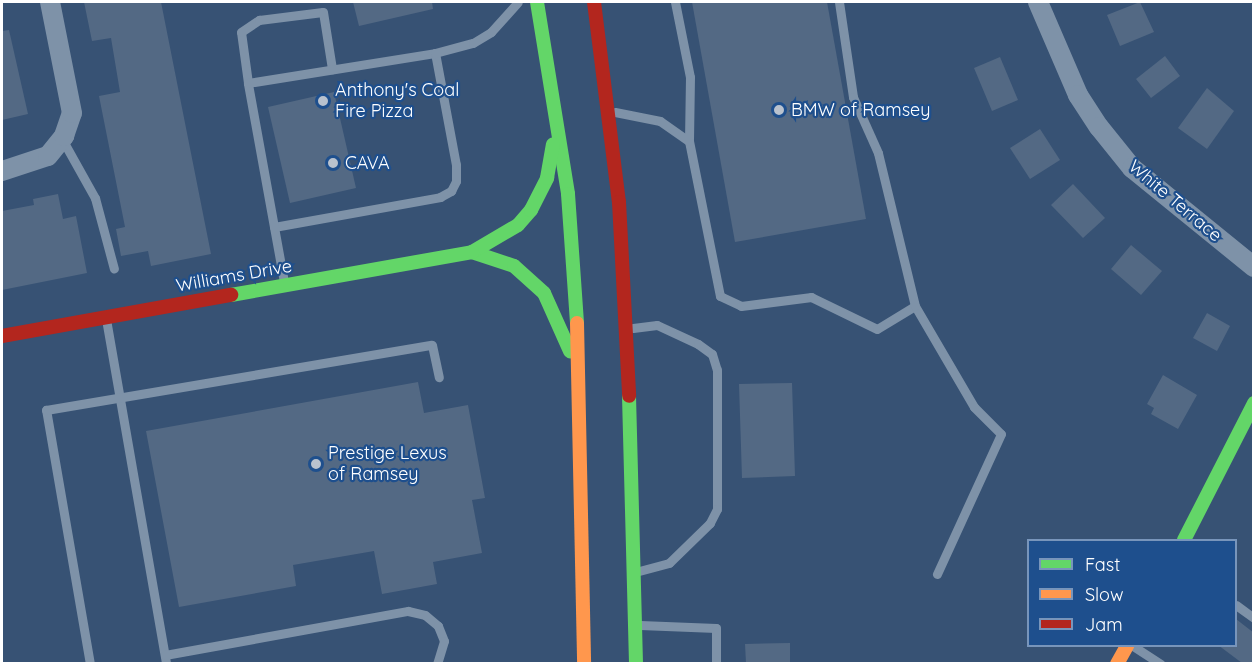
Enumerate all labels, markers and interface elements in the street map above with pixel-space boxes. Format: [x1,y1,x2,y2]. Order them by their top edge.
place label: Anthony's Coal Fire Pizza [335,80,459,122]
marker: Anthony's Coal Fire Pizza [316,94,330,108]
place label: BMW of Ramsey [791,99,930,121]
marker: BMW of Ramsey [772,103,786,117]
place label: CAVA [345,152,390,174]
marker: CAVA [326,156,340,170]
street label: White Terrace [1124,156,1226,246]
street label: Williams Drive [174,255,294,297]
place label: Prestige Lexus of Ramsey [328,443,447,486]
marker: Prestige Lexus of Ramsey [309,457,323,471]
legend [1027,539,1237,647]
text: Fast [1085,553,1120,576]
text: Slow [1085,583,1123,606]
text: Jam [1085,613,1123,636]

